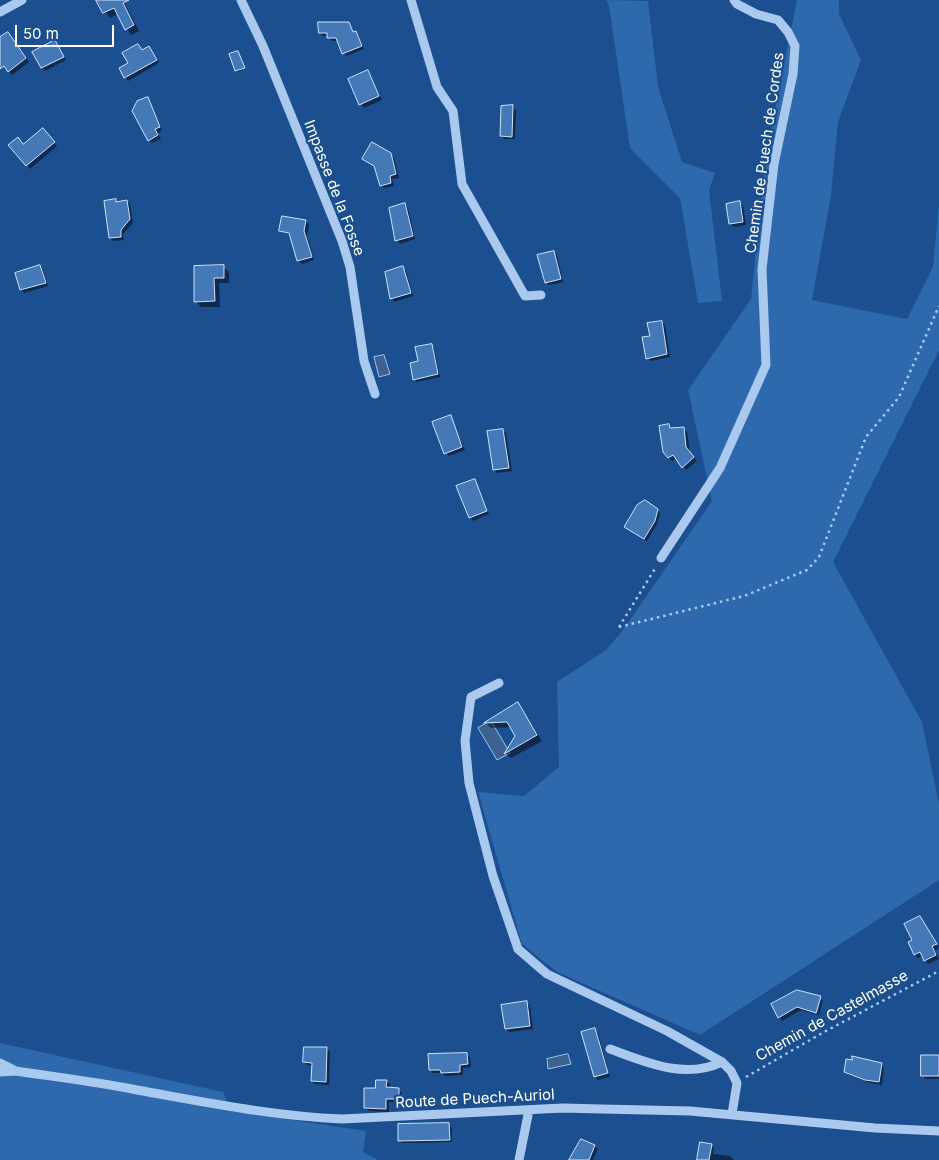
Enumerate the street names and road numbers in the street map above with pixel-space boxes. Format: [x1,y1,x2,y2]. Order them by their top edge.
street label: Chemin de Puech de Cordes [742,51,788,255]
street label: Impasse de la Fosse [300,118,368,258]
street label: Chemin de Castelmasse [753,967,911,1065]
street label: Route de Puech-Auriol [395,1086,555,1112]

